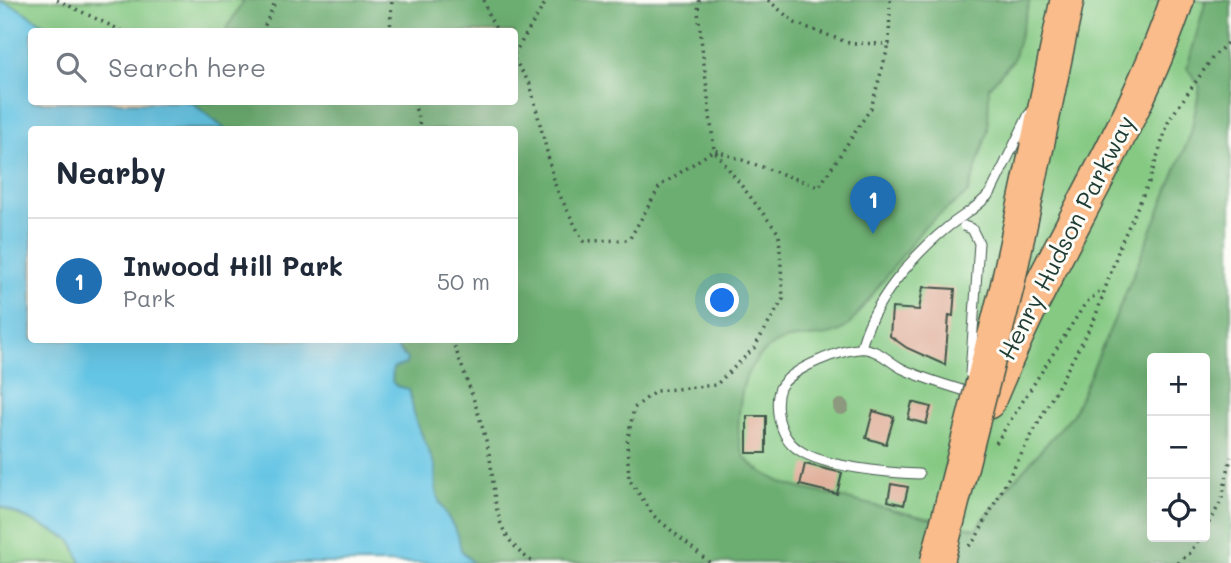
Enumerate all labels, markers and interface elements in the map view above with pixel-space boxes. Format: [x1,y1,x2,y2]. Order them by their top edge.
search box [28,28,518,105]
icon: search [52,48,90,86]
text: Search here [108,50,266,84]
street label: Henry Hudson Parkway [990,110,1141,365]
text: Nearby [56,152,166,192]
pin: 1 [850,176,896,234]
text: Inwood Hill Park [123,249,343,283]
text: 1 [74,266,84,296]
text: 50 m [437,266,490,296]
text: Park [123,283,175,313]
your location [705,283,739,317]
map controls [1147,353,1210,542]
button: + [1147,353,1210,416]
button: − [1147,416,1210,479]
button: locate [1147,479,1210,542]

